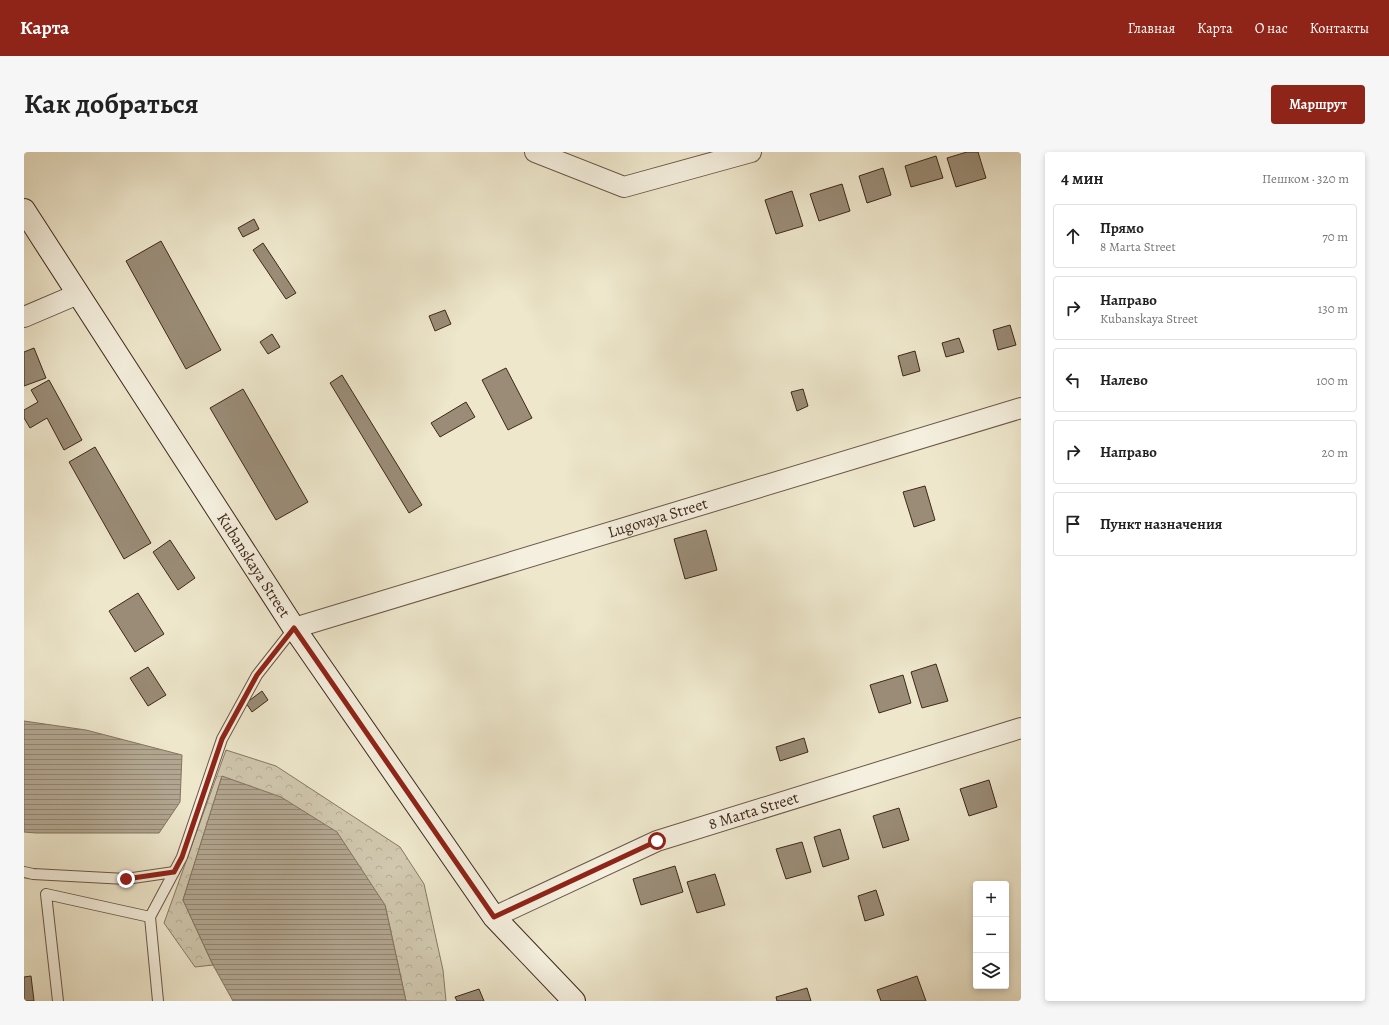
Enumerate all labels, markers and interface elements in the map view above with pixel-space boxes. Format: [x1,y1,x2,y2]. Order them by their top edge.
text: Карта [20,15,69,41]
text: Главная [1128,19,1175,38]
text: Карта [1197,19,1233,38]
text: О нас [1255,19,1288,38]
text: Контакты [1310,19,1369,38]
text: Как добраться [24,85,199,123]
button: Маршрут [1271,85,1365,124]
text: 4 мин [1061,167,1104,190]
text: Пешком · 320 m [1262,170,1349,187]
text: Прямо [1100,218,1144,238]
icon: ahead [1062,225,1084,247]
text: 70 m [1322,228,1348,245]
text: 8 Marta Street [1100,238,1176,255]
text: Направо [1100,290,1157,310]
icon: right [1062,297,1084,319]
text: 130 m [1318,300,1348,317]
text: Kubanskaya Street [1100,310,1198,327]
icon: left [1062,369,1084,391]
text: Налево [1100,370,1148,390]
text: 100 m [1316,372,1348,389]
icon: right [1062,441,1084,463]
text: Направо [1100,442,1157,462]
text: 20 m [1322,444,1348,461]
street label: Lugovaya Street [605,492,710,543]
street label: Kubanskaya Street [211,509,296,622]
icon: arrive [1062,513,1084,535]
text: Пункт назначения [1100,514,1222,534]
street label: 8 Marta Street [706,787,801,835]
route start [648,832,666,850]
route end [117,870,135,888]
map controls [973,881,1009,989]
button: + [973,881,1009,917]
button: − [973,917,1009,953]
button: layers [973,953,1009,989]

